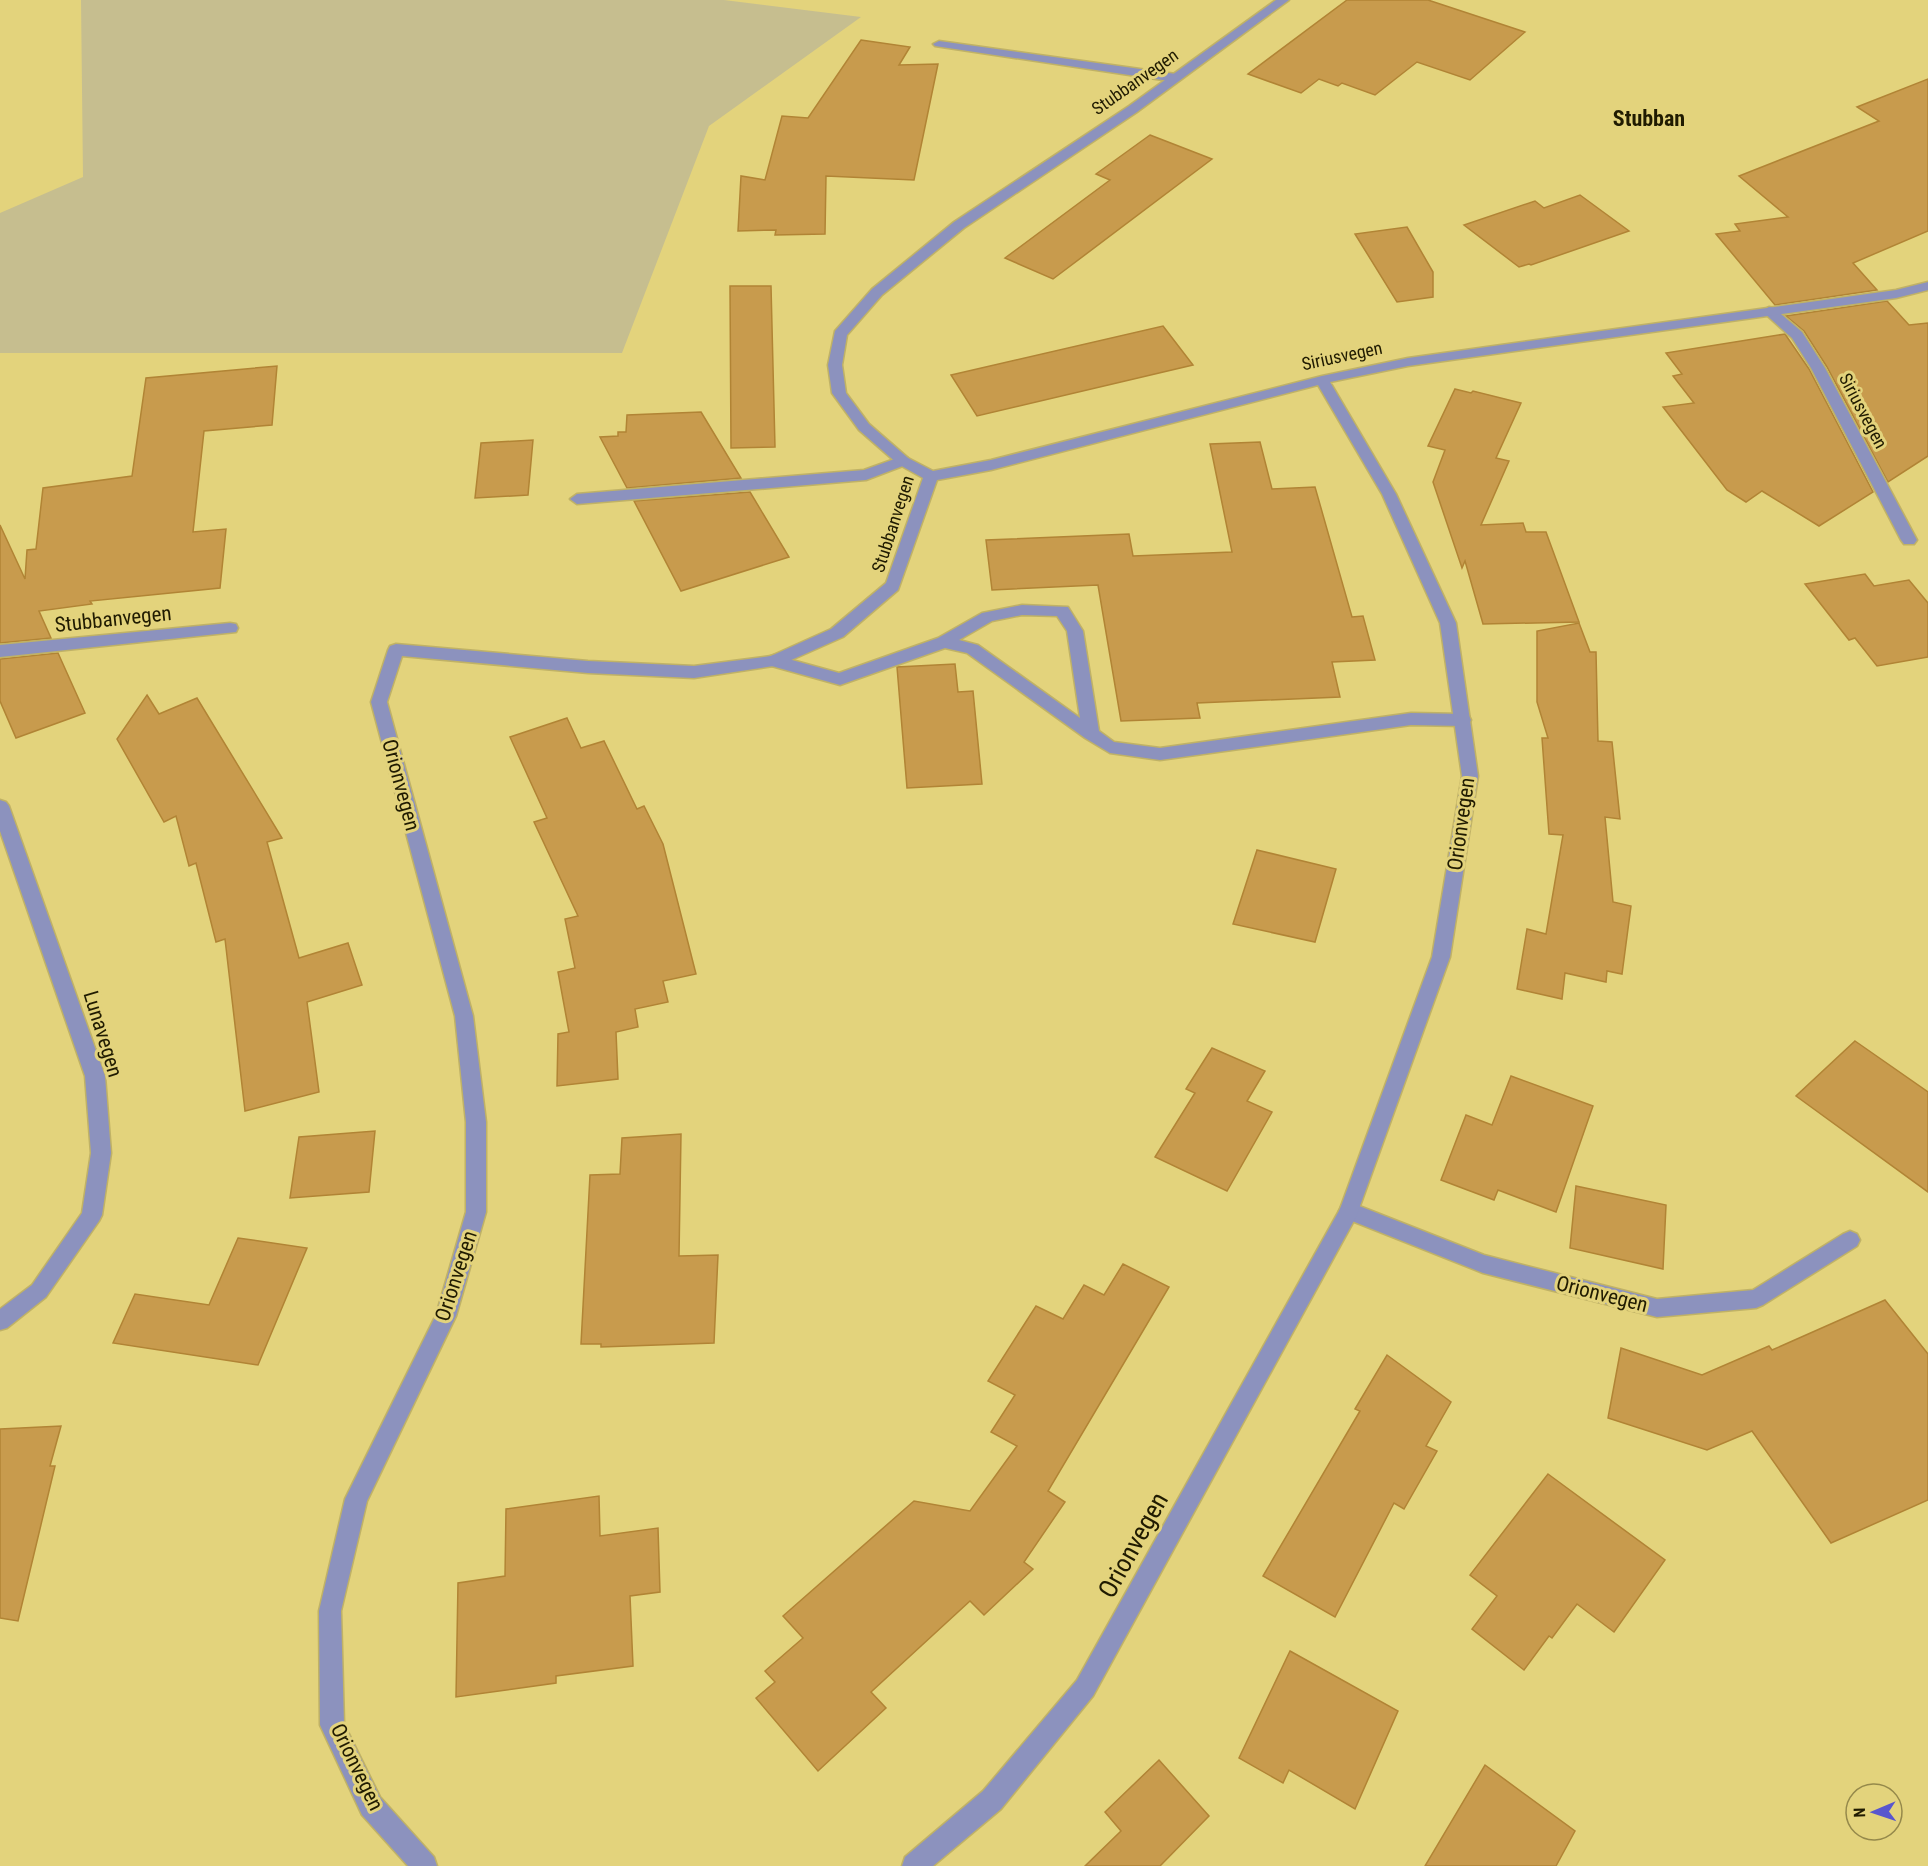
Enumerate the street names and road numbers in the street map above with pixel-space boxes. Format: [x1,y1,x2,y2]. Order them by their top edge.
street label: Stubbanvegen [1088,44,1182,119]
street label: Siriusvegen [1300,337,1384,374]
street label: Siriusvegen [1835,370,1892,452]
street label: Stubbanvegen [867,473,918,575]
street label: Stubbanvegen [53,601,173,637]
street label: Orionvegen [377,737,425,833]
street label: Orionvegen [1443,776,1479,872]
street label: Lunavegen [79,988,127,1080]
street label: Orionvegen [430,1228,482,1324]
street label: Orionvegen [1554,1271,1650,1317]
street label: Orionvegen [1092,1487,1174,1603]
street label: Orionvegen [326,1720,388,1814]

